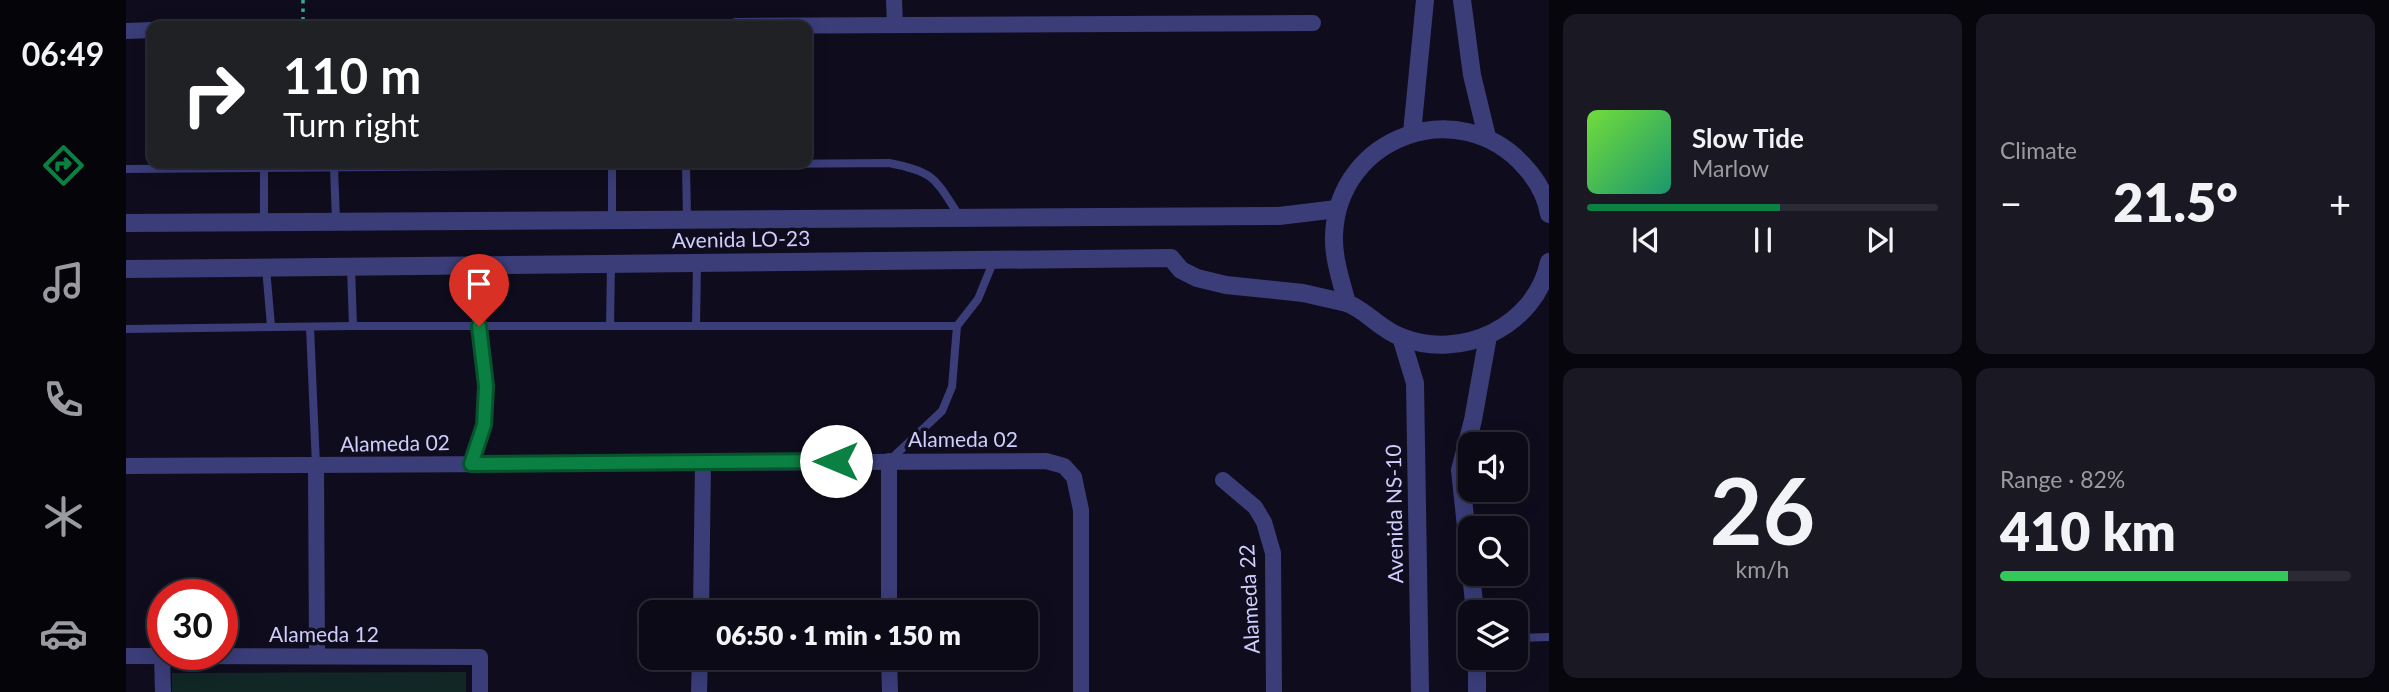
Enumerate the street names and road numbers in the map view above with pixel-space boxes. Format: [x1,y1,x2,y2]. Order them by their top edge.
street label: Avenida LO-23 [672,225,810,252]
street label: Alameda 02 [908,426,1018,451]
street label: Alameda 02 [340,429,450,456]
street label: Avenida NS-10 [1380,444,1407,584]
street label: Alameda 22 [1233,544,1264,655]
street label: Alameda 12 [269,621,379,646]

